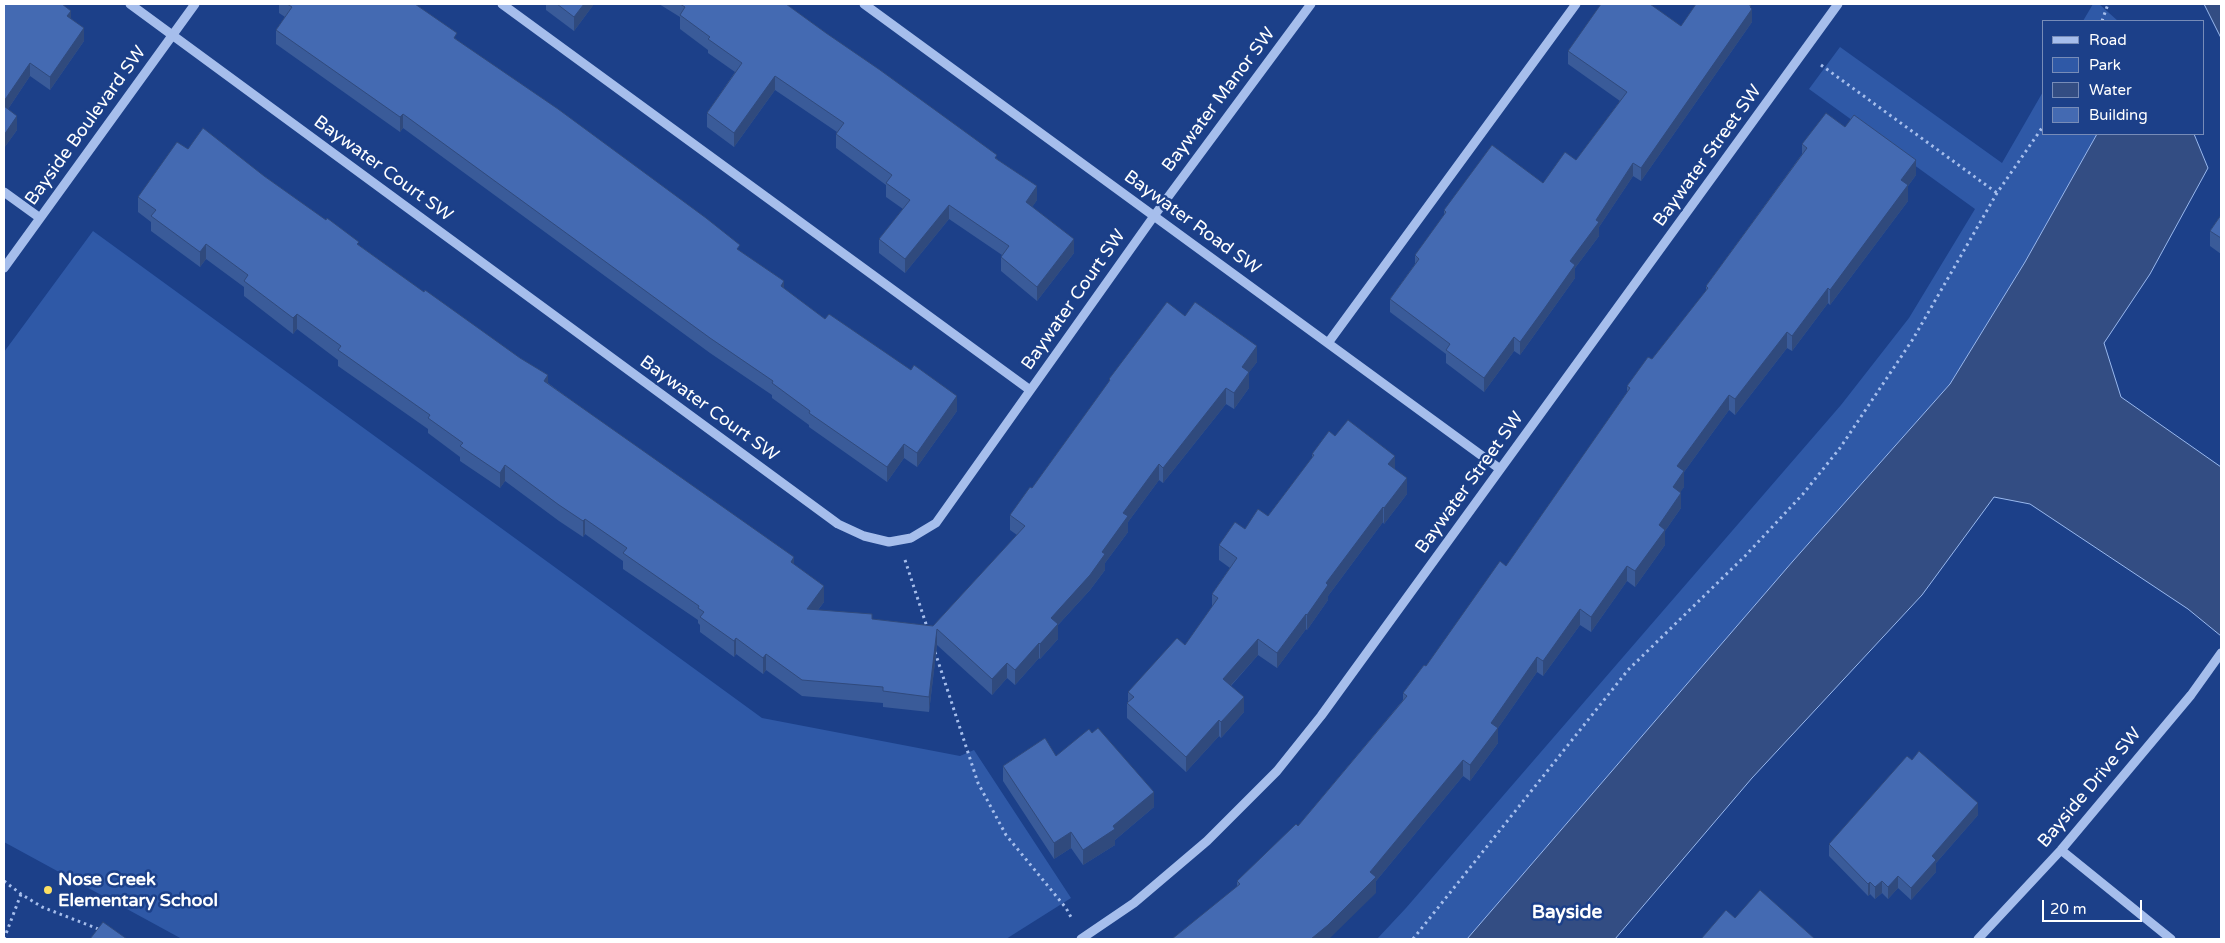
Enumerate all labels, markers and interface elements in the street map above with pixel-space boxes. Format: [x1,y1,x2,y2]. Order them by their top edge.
legend [2042,20,2205,135]
street label: Baywater Manor SW [1158,24,1280,176]
text: Road [2089,31,2127,49]
street label: Bayside Boulevard SW [21,42,151,210]
text: Park [2089,56,2121,74]
street label: Baywater Street SW [1649,81,1767,231]
text: Water [2089,81,2132,99]
text: Building [2089,106,2148,124]
street label: Baywater Court SW [309,111,457,227]
street label: Baywater Road SW [1119,166,1265,280]
street label: Baywater Court SW [1017,226,1131,374]
street label: Baywater Court SW [635,351,783,467]
street label: Baywater Street SW [1411,408,1529,558]
street label: Bayside Drive SW [2034,724,2146,852]
place label: Nose Creek Elementary School [58,869,218,912]
marker: Nose Creek Elementary School [42,884,54,896]
scale bar [2045,890,2145,922]
text: 20 m [2050,900,2087,918]
district label: Bayside [1532,902,1602,924]

